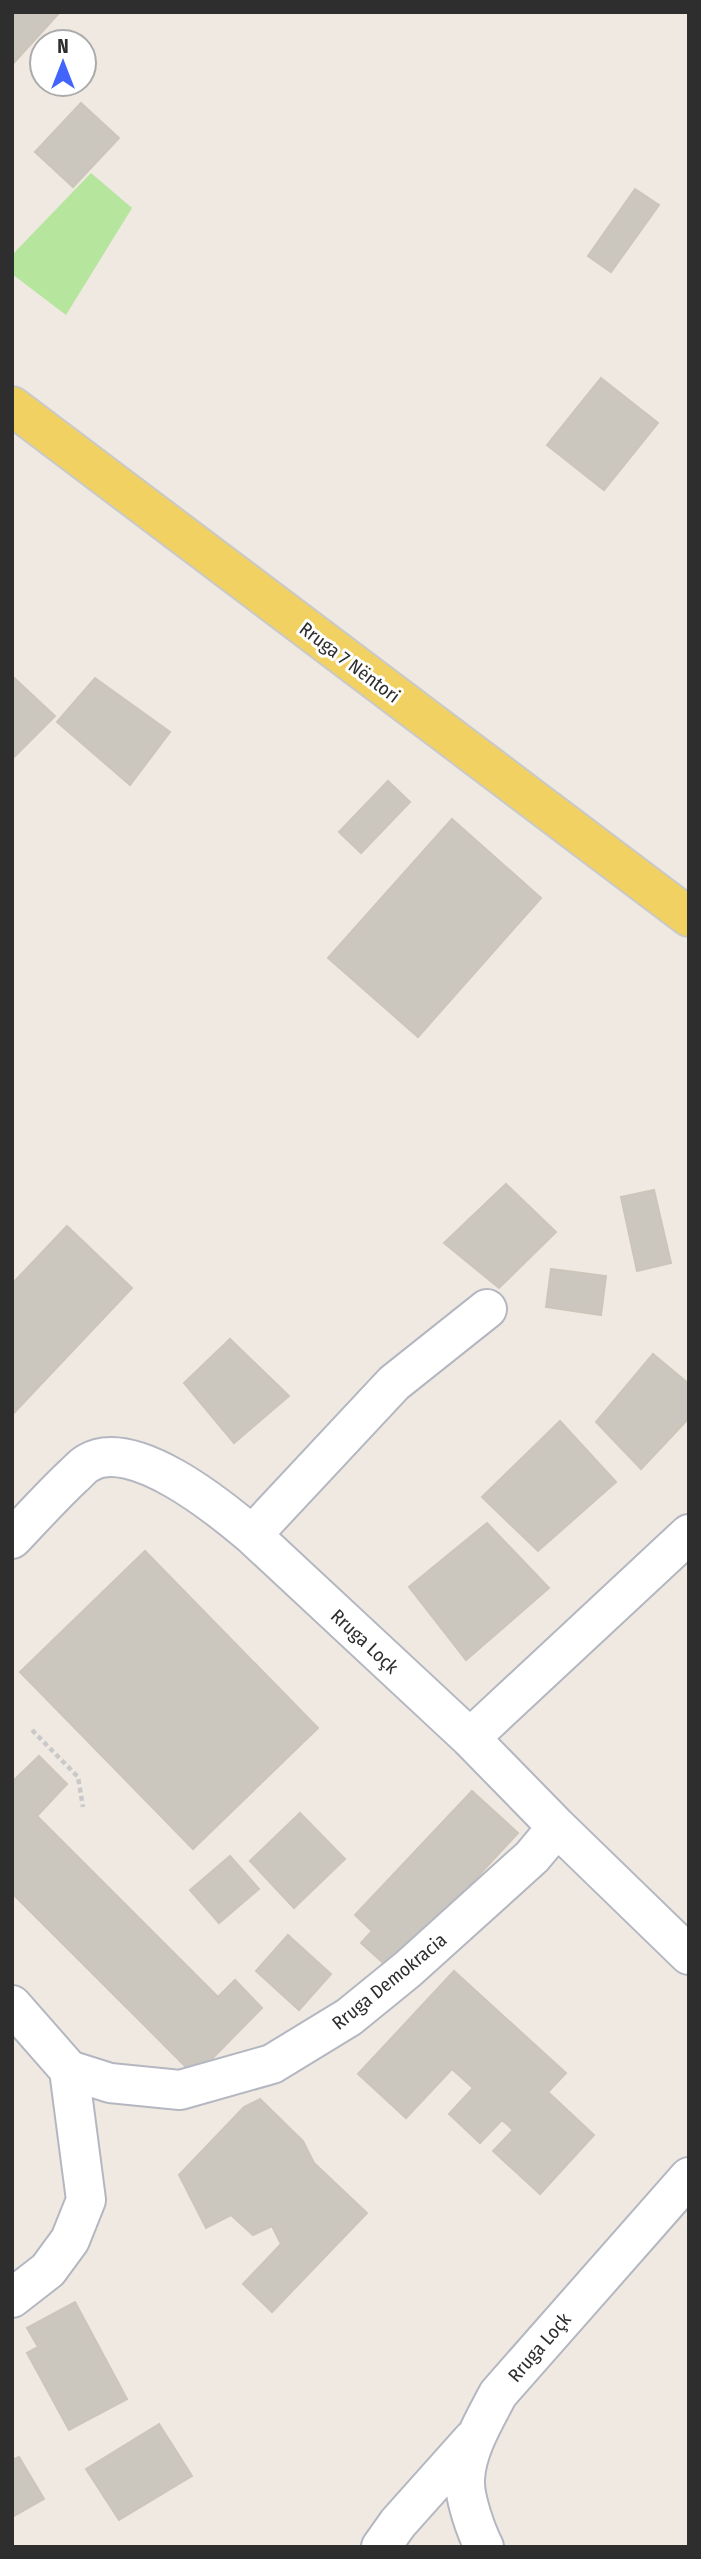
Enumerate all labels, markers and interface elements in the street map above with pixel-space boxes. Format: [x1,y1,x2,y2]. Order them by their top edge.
north arrow [28,28,98,98]
text: N [57,35,69,58]
street label: Rruga 7 Nëntori [295,617,404,708]
street label: Rruga Loçk [326,1604,403,1679]
street label: Rruga Demokracia [327,1928,451,2035]
street label: Rruga Loçk [503,2308,576,2387]

